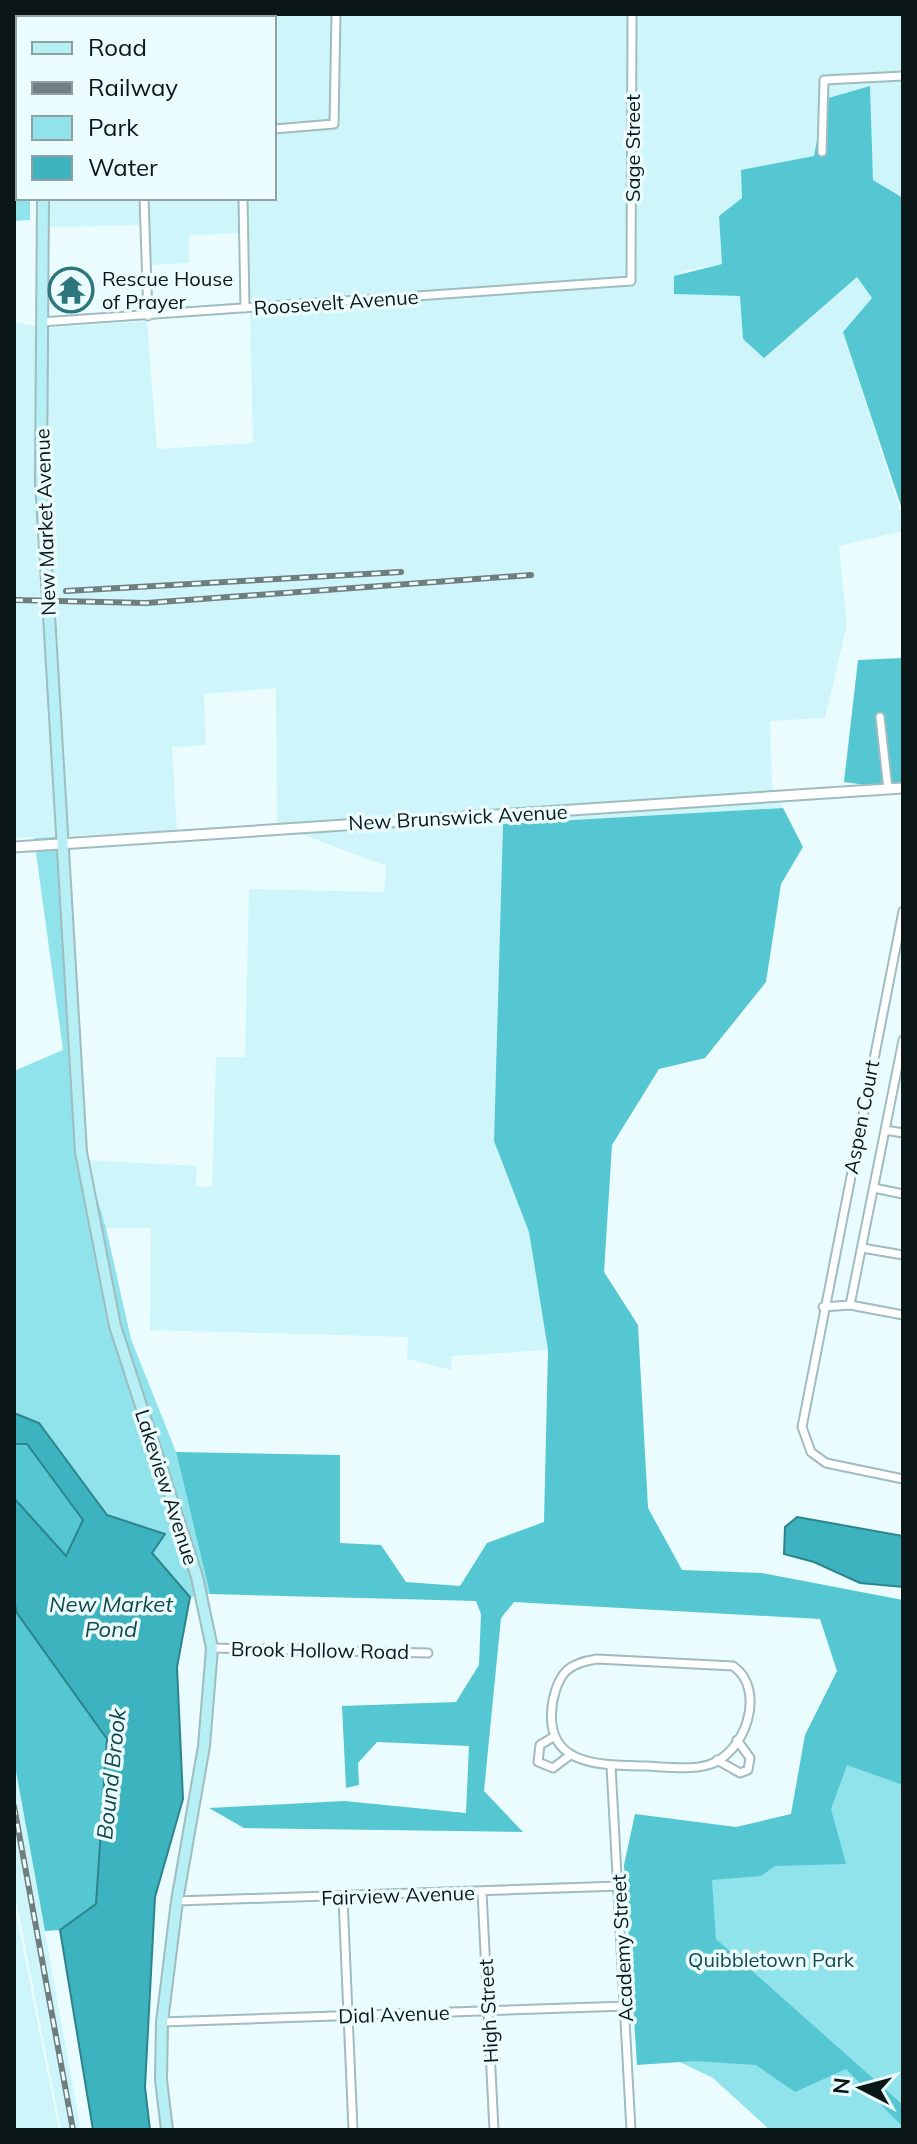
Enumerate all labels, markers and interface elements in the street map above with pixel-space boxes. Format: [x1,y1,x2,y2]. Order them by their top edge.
legend [16,16,276,200]
text: Road [88,32,147,62]
text: Railway [88,72,178,102]
street label: Sage Street [620,94,645,202]
text: Park [88,112,139,142]
text: Water [88,152,158,182]
temple icon: Rescue House of Prayer [47,266,95,314]
place label: Rescue House of Prayer [102,266,233,314]
street label: Roosevelt Avenue [253,284,419,320]
street label: New Market Avenue [29,428,61,616]
street label: New Brunswick Avenue [348,799,568,835]
street label: Aspen Court [838,1058,884,1176]
street label: Lakeview Avenue [130,1406,204,1568]
water label: New Market Pond [49,1590,174,1643]
street label: Brook Hollow Road [231,1636,409,1664]
water label: Bound Brook [90,1707,132,1841]
street label: Academy Street [606,1873,638,2023]
street label: Fairview Avenue [321,1880,475,1910]
park label: Quibbletown Park [688,1947,855,1972]
street label: High Street [473,1958,503,2064]
street label: Dial Avenue [338,2000,450,2028]
north arrow [821,2048,901,2128]
text: N [826,2076,856,2096]

